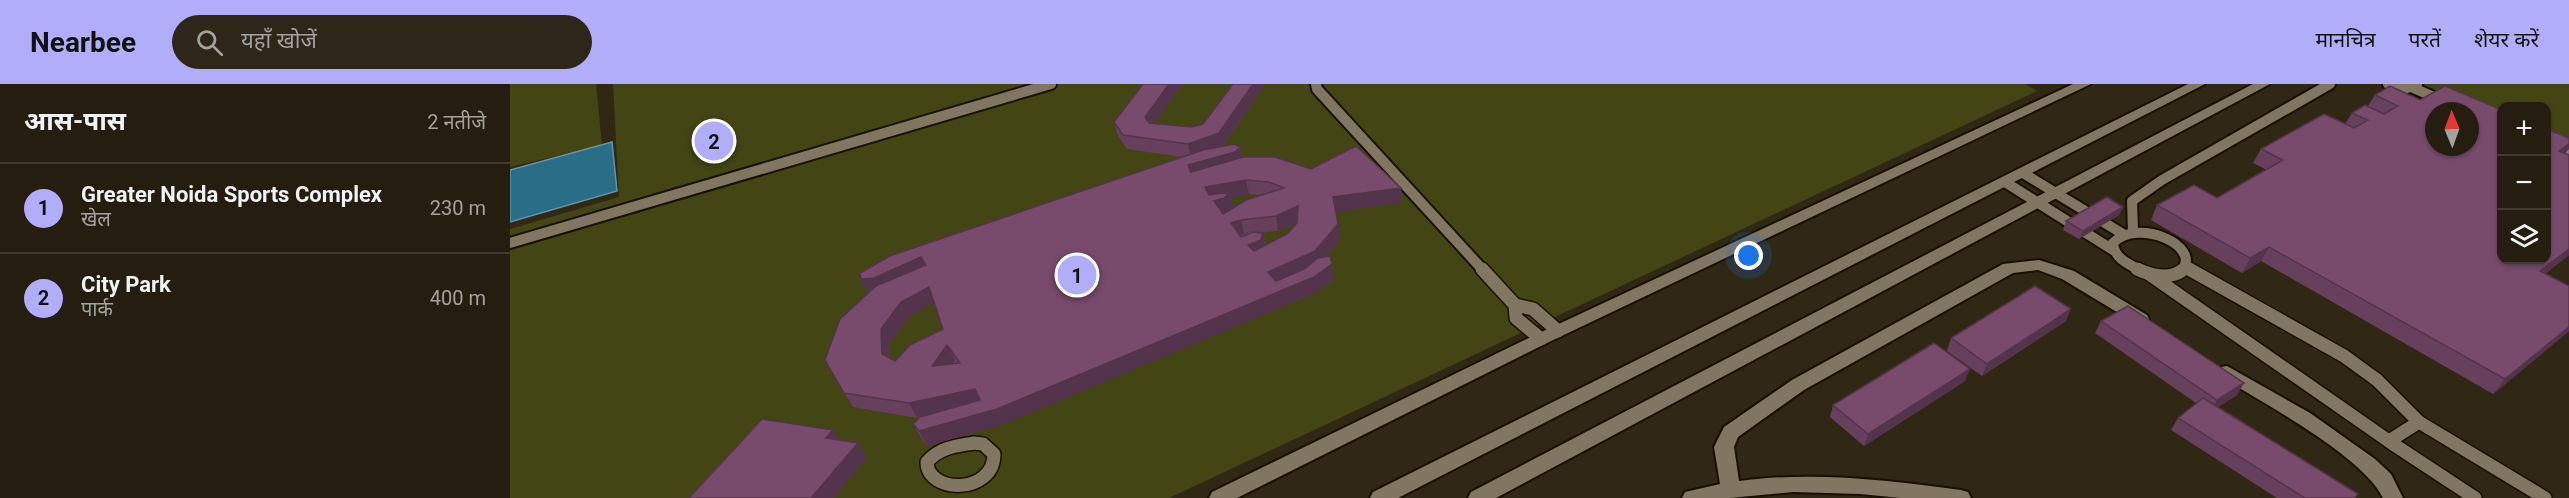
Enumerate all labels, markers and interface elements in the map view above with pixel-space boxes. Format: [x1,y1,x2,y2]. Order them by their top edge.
search box [172,15,592,69]
text: Nearbee [30,26,136,59]
icon: search [193,26,226,59]
text: यहाँ खोजें [241,28,317,53]
text: मानचित्र [2315,28,2376,52]
text: परतें [2409,28,2441,52]
text: शेयर करें [2474,28,2539,52]
north arrow [2425,102,2479,156]
map controls [2497,102,2551,264]
button: + [2497,102,2551,156]
text: आस-पास [24,106,126,136]
text: 2 नतीजे [427,110,486,134]
pin: 2 [694,118,734,164]
button: − [2497,156,2551,210]
text: Greater Noida Sports Complex [81,182,382,207]
text: 1 [38,196,49,220]
text: 230 m [430,196,486,220]
text: खेल [81,207,111,231]
button: layers [2497,210,2551,264]
your location [1734,241,1763,270]
pin: 1 [1058,252,1096,297]
text: City Park [81,272,171,297]
text: 2 [38,286,49,310]
text: 400 m [430,286,486,310]
text: पार्क [81,297,113,321]

